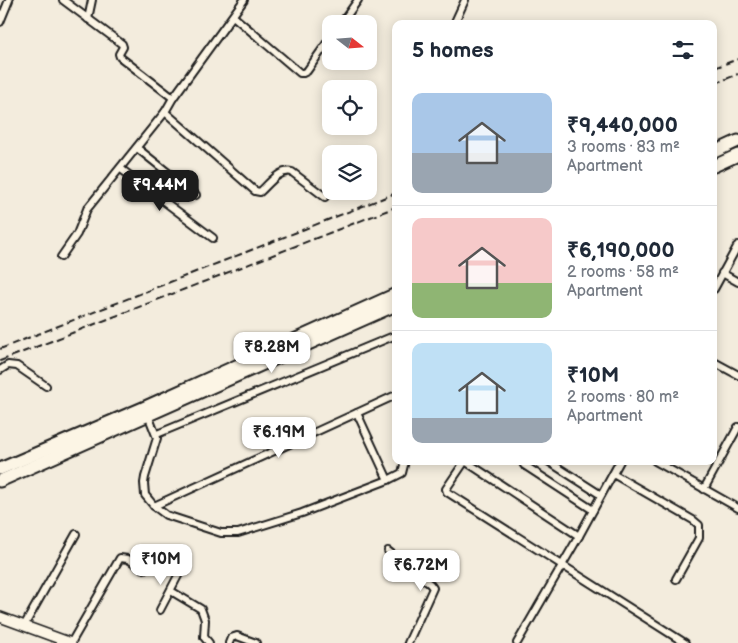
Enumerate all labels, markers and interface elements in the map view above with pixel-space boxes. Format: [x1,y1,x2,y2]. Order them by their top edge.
north arrow [322,15,378,70]
map controls [322,15,377,200]
icon: filters [669,36,697,64]
text: 5 homes [412,38,494,63]
button: locate [322,80,377,135]
icon: home [452,113,512,173]
text: ₹9,440,000 [567,113,678,138]
text: 3 rooms · 83 m² [567,138,680,157]
button: layers [322,145,377,200]
text: Apartment [567,157,643,176]
pin: ₹9.44M [119,170,201,212]
text: ₹9.44M [133,176,187,195]
icon: home [452,238,512,298]
text: ₹6,190,000 [567,238,675,263]
text: 2 rooms · 58 m² [567,263,679,282]
text: Apartment [567,282,643,301]
pin: ₹8.28M [231,332,313,374]
text: ₹8.28M [244,338,300,357]
icon: home [452,363,512,423]
text: ₹10M [567,363,619,388]
text: 2 rooms · 80 m² [567,388,679,407]
text: Apartment [567,407,643,426]
pin: ₹6.19M [238,416,320,459]
text: ₹6.19M [253,423,305,442]
pin: ₹10M [131,544,191,586]
text: ₹10M [141,550,181,569]
pin: ₹6.72M [380,550,462,592]
text: ₹6.72M [394,556,448,575]

